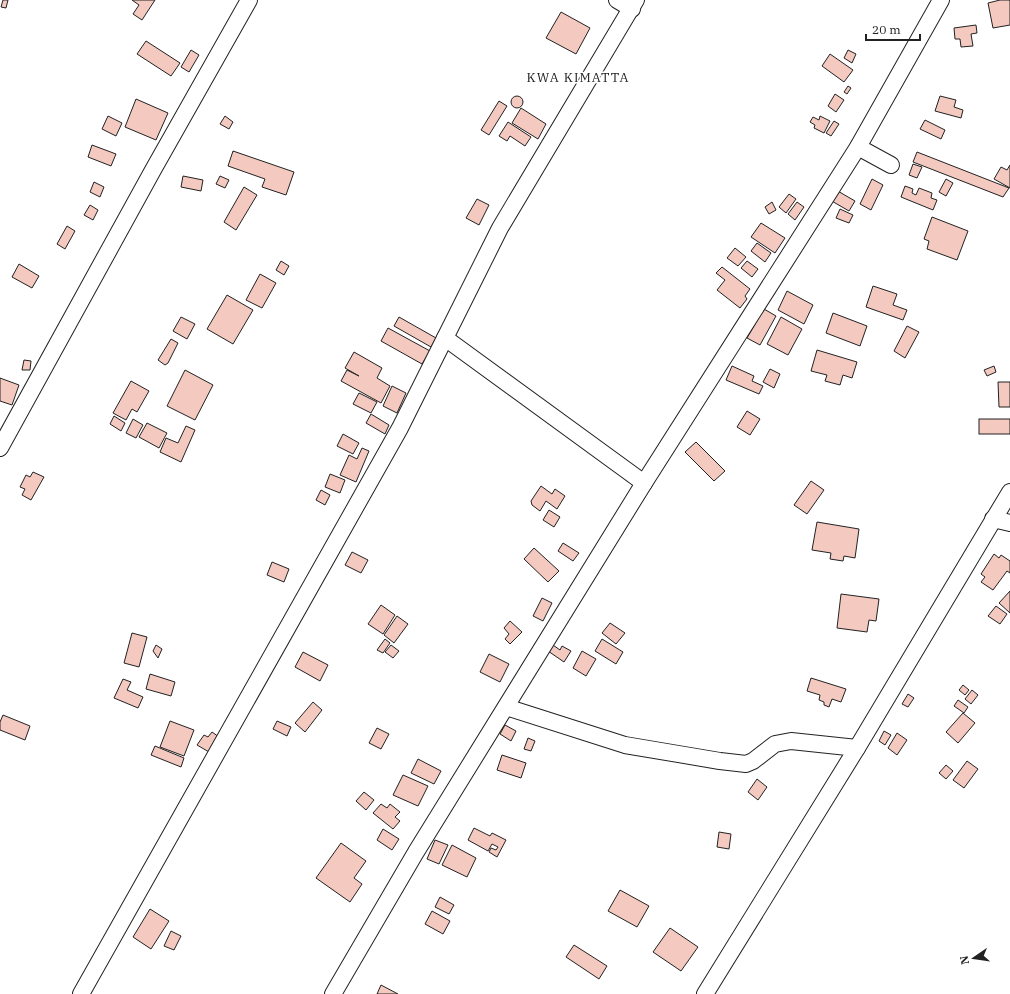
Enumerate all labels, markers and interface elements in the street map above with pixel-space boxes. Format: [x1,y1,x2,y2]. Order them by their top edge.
scale bar [866,16,920,42]
text: 20 m [872,22,901,37]
district label: KWA KIMATTA [527,69,629,86]
north arrow [954,938,994,978]
text: N [956,954,972,966]

